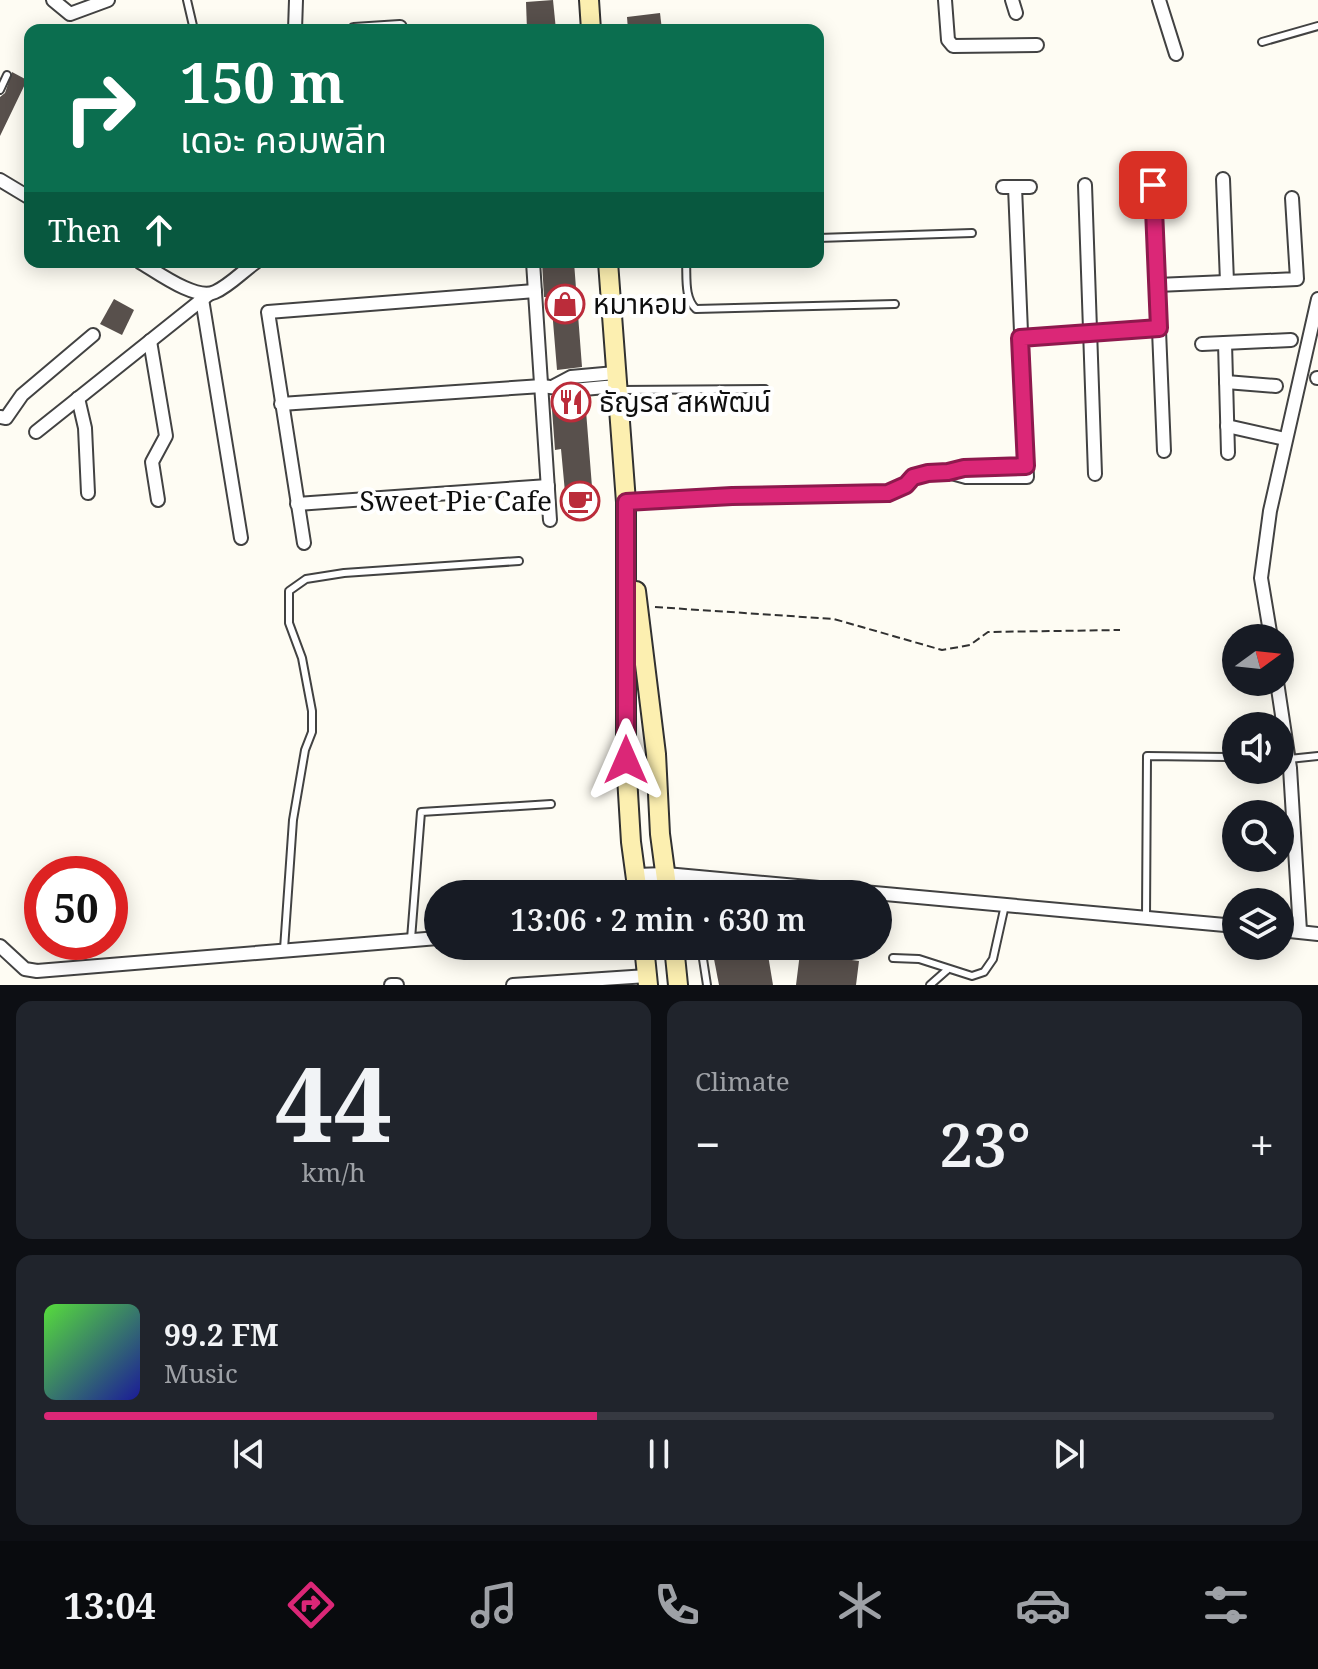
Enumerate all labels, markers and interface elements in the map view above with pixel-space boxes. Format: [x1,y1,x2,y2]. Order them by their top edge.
text: 150 m [180,43,345,119]
icon: right [48,56,152,160]
text: เดอะ คอมพลีท [180,115,387,164]
pin [1119,151,1187,219]
icon: arrive [1131,163,1175,207]
icon: ahead [137,208,181,252]
text: Then [48,210,121,251]
shop icon: หมาหอม [544,283,586,325]
place label: หมาหอม [593,284,688,322]
restaurant icon: ธัญรส สหพัฒน์ [550,381,592,423]
place label: ธัญรส สหพัฒน์ [599,382,771,420]
cafe icon: Sweet Pie Cafe [559,480,601,522]
place label: Sweet Pie Cafe [359,481,552,519]
north arrow [1222,624,1294,696]
map controls [1222,624,1294,960]
button: sound [1222,712,1294,784]
position arrow [584,718,668,802]
button: search [1222,800,1294,872]
speed limit sign: 50 [24,856,128,960]
button: layers [1222,888,1294,960]
text: 13:06 · 2 min · 630 m [510,899,806,940]
text: 44 [275,1031,392,1172]
text: Climate [695,1063,790,1099]
text: 23° [939,1103,1031,1185]
text: − [695,1114,720,1174]
text: + [1249,1114,1274,1174]
text: km/h [302,1154,365,1190]
text: 99.2 FM [164,1314,279,1355]
text: Music [164,1355,238,1391]
icon: previous [227,1432,271,1476]
icon: pause [637,1432,681,1476]
icon: next [1047,1432,1091,1476]
icon: directions [283,1577,339,1633]
icon: music [466,1577,522,1633]
icon: phone [649,1577,705,1633]
icon: climate [832,1577,888,1633]
icon: car [1015,1577,1071,1633]
icon: filters [1198,1577,1254,1633]
text: 13:04 [64,1581,156,1630]

